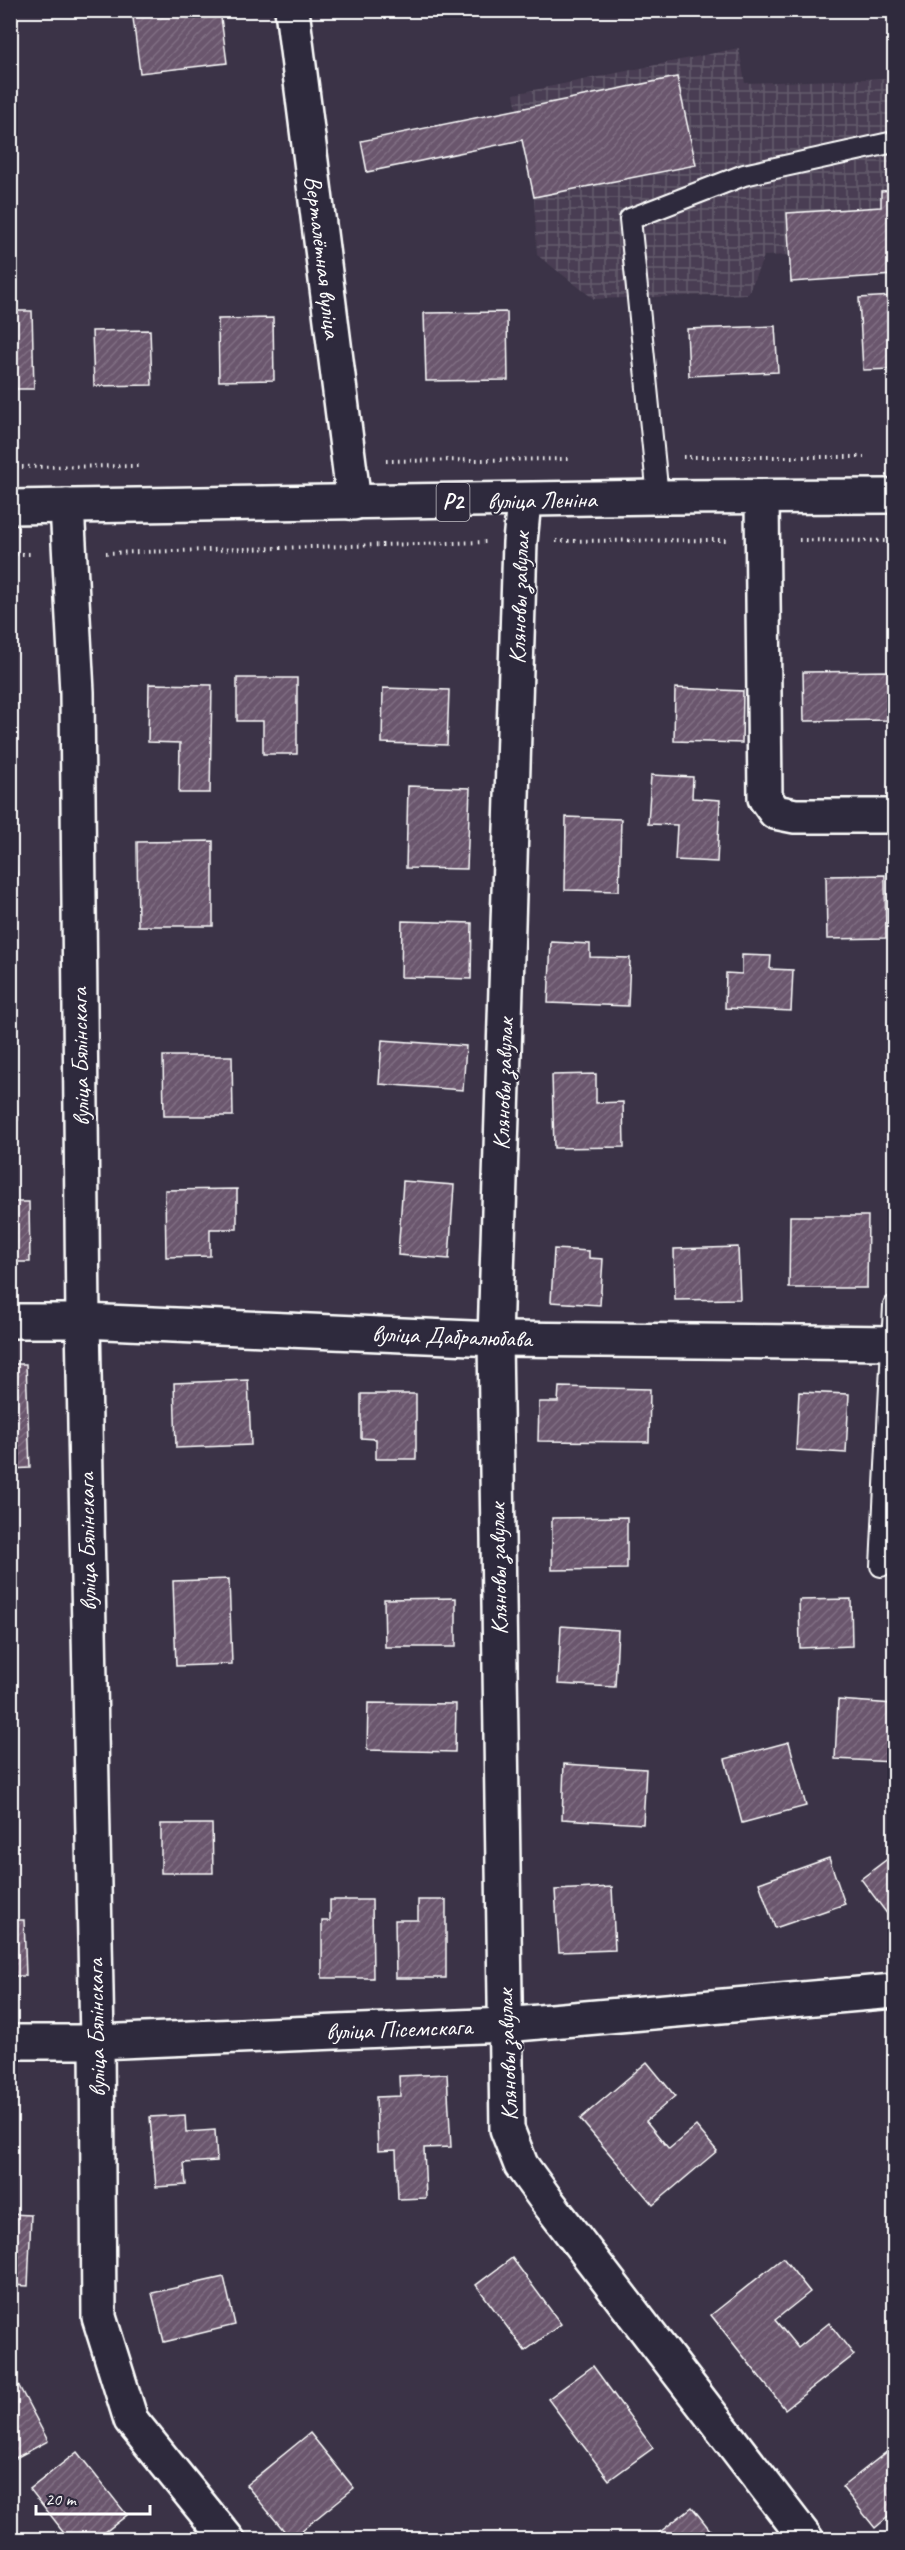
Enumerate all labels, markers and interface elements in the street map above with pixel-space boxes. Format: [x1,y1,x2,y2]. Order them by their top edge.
street label: Верталётная вуліца [298,174,348,341]
road number: Р2 [436,483,470,521]
street label: вуліца Леніна [487,484,598,516]
street label: Кляновы завулак [502,529,537,664]
street label: вуліца Бялінскага [64,986,96,1126]
street label: Кляновы завулак [486,1015,521,1150]
street label: вуліца Дабралюбава [372,1318,535,1354]
street label: вуліца Бялінскага [71,1471,103,1611]
street label: Кляновы завулак [482,1501,515,1635]
street label: вуліца Бялінскага [80,1957,112,2097]
street label: Кляновы завулак [490,1986,525,2121]
street label: вуліца Пісемскага [325,2011,475,2047]
scale bar [36,2478,150,2516]
text: 20 m [45,2488,78,2510]

